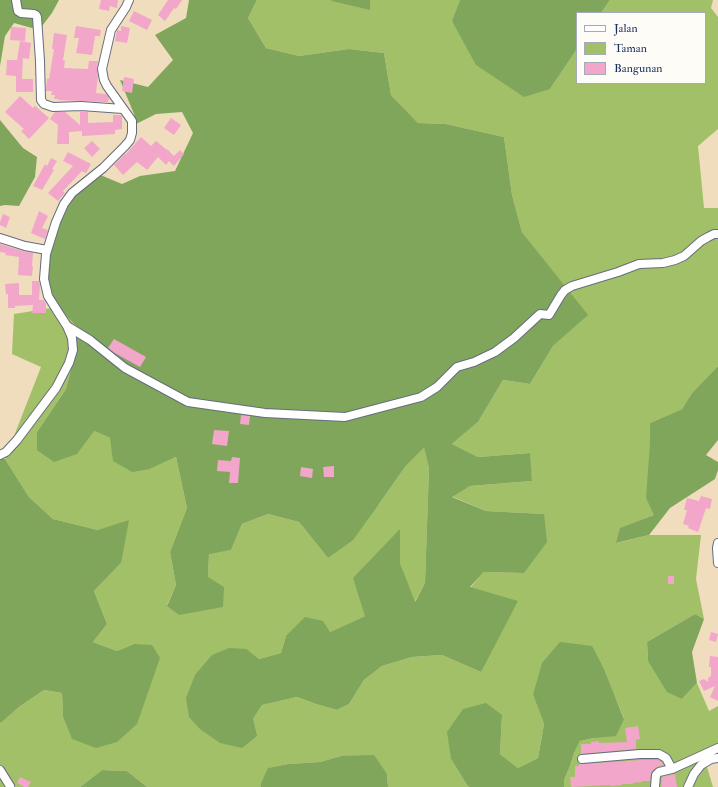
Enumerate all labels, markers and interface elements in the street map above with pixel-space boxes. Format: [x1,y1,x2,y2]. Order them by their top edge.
legend [576,12,706,84]
text: Jalan [614,21,638,36]
text: Taman [614,41,647,56]
text: Bangunan [614,61,663,76]

